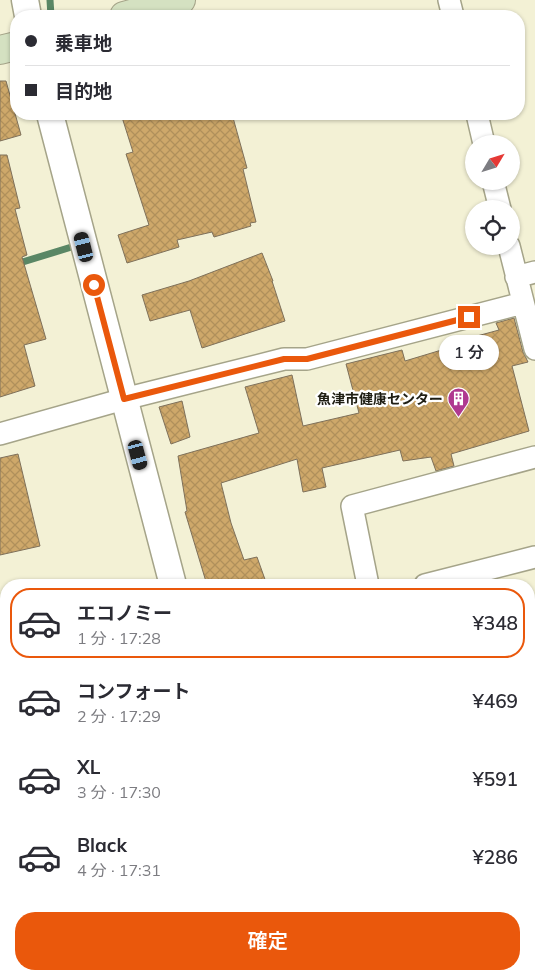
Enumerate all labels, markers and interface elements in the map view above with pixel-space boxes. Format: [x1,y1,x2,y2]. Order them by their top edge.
text: 乗車地 [55,31,112,55]
text: 目的地 [55,79,112,103]
north arrow [465,135,520,190]
map controls [465,135,520,255]
button: locate [465,200,520,255]
car [73,231,94,263]
route start [83,274,105,296]
route end [458,306,480,328]
callout: 1 分 [439,334,499,370]
text: 1 分 [454,342,484,362]
building icon: 魚津市健康センター [447,387,471,418]
place label: 魚津市健康センター [317,390,443,408]
car [126,439,149,471]
icon: car [17,601,62,646]
text: エコノミー [77,601,172,625]
text: ¥348 [472,611,518,635]
text: 1 分 · 17:28 [77,628,161,648]
icon: car [17,679,62,724]
text: コンフォート [77,679,190,703]
text: ¥469 [472,689,518,713]
text: 2 分 · 17:29 [77,706,161,726]
text: XL [77,755,100,779]
icon: car [17,757,62,802]
text: ¥591 [472,767,518,791]
text: 3 分 · 17:30 [77,782,161,802]
text: Black [77,833,127,857]
icon: car [17,835,62,880]
text: ¥286 [472,845,518,869]
text: 4 分 · 17:31 [77,860,161,880]
button: 確定 [15,912,520,970]

